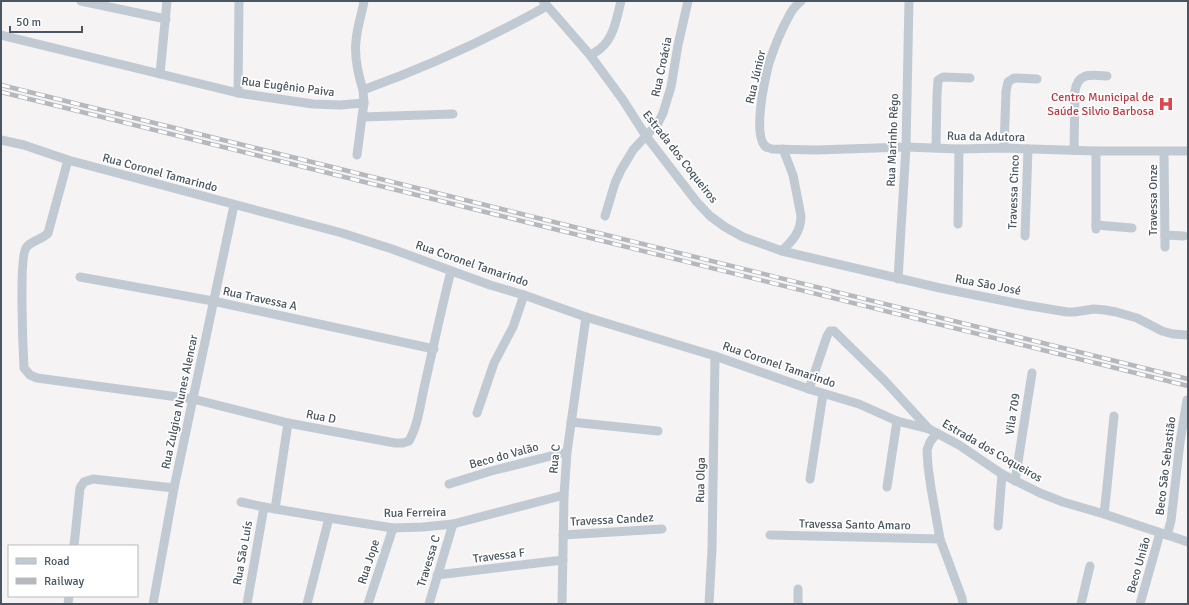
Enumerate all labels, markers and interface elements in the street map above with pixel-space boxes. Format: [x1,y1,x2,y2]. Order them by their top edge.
scale bar [10,8,82,34]
text: 50 m [16,15,41,30]
street label: Rua Croácia [648,36,676,98]
street label: Rua Júnior [743,48,770,105]
street label: Rua Eugênio Paiva [241,74,335,100]
place label: Centro Municipal de Saúde Silvio Barbosa [1047,90,1154,119]
street label: Rua Marinho Rêgo [884,93,902,187]
hospital icon: Centro Municipal de Saúde Silvio Barbosa [1157,95,1175,113]
street label: Estrada dos Coqueiros [639,108,721,206]
street label: Rua da Adutora [947,129,1025,145]
street label: Rua Coronel Tamarindo [101,150,219,196]
street label: Travessa Cinco [1005,154,1023,230]
street label: Travessa Onze [1146,164,1161,236]
street label: Rua Coronel Tamarindo [414,238,530,290]
street label: Rua São José [954,271,1022,299]
street label: Rua Travessa A [221,284,299,314]
street label: Rua Zulgica Nunes Alencar [158,333,202,471]
street label: Rua Coronel Tamarindo [721,339,837,391]
street label: Vila 709 [1002,392,1024,436]
street label: Rua D [305,407,337,427]
street label: Estrada dos Coqueiros [939,416,1045,486]
street label: Beco São Sebastião [1152,416,1180,516]
street label: Beco do Valão [468,440,540,472]
street label: Rua C [546,444,564,474]
street label: Rua Olga [693,457,709,503]
street label: Rua Ferreira [384,505,446,521]
street label: Travessa Candez [570,510,654,530]
street label: Travessa Santo Amaro [799,517,911,533]
street label: Rua São Luís [230,520,256,586]
street label: Travessa C [414,533,444,589]
street label: Beco União [1124,535,1154,595]
street label: Rua Jope [355,538,383,586]
legend [8,545,138,597]
street label: Travessa F [472,545,526,567]
text: Road [44,554,70,569]
text: Railway [44,574,84,589]

